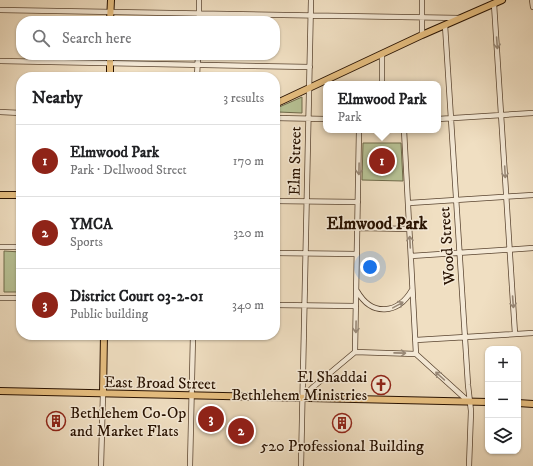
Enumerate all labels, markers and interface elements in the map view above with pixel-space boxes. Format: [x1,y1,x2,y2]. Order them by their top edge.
search box [16,16,280,60]
icon: search [30,27,52,49]
text: Search here [62,29,131,48]
one-way arrow [493,36,500,49]
popup [323,81,441,133]
text: Nearby [32,87,82,109]
text: 3 results [223,90,264,106]
text: Elmwood Park [337,90,427,109]
text: Park [337,109,362,125]
street label: Elm Street [284,126,306,196]
text: Elmwood Park [70,143,159,162]
pin: 1 [369,146,395,176]
text: 1 [43,153,47,169]
text: 170 m [233,153,264,169]
text: Park · Dellwood Street [70,162,187,178]
one-way arrow [355,162,363,175]
one-way arrow [501,165,508,178]
street label: Wood Street [434,206,460,287]
district label: Elmwood Park [326,213,428,235]
text: YMCA [70,215,113,234]
text: 2 [42,225,48,241]
text: 320 m [233,225,264,241]
text: Sports [70,234,103,250]
one-way arrow [407,236,414,249]
your location [360,257,380,277]
text: District Court 03-2-01 [70,287,204,306]
one-way arrow [509,295,517,308]
text: 3 [43,297,47,313]
text: 340 m [232,297,264,313]
one-way arrow [392,300,404,308]
text: Public building [70,306,148,322]
one-way arrow [352,320,359,333]
map controls [485,346,521,454]
button: + [485,346,521,382]
one-way arrow [393,349,406,357]
place label: El Shaddai Bethlehem Ministries [231,367,367,405]
one-way arrow [435,371,446,380]
street label: East Broad Street [104,372,216,394]
church icon: El Shaddai Bethlehem Ministries [370,374,392,396]
button: − [485,382,521,418]
place label: Bethlehem Co-Op and Market Flats [70,403,186,441]
pin: 3 [198,404,224,434]
building icon: Bethlehem Co-Op and Market Flats [45,410,67,432]
building icon: 520 Professional Building [331,412,353,434]
pin: 2 [228,416,254,446]
button: layers [485,418,521,454]
place label: 520 Professional Building [260,436,424,456]

